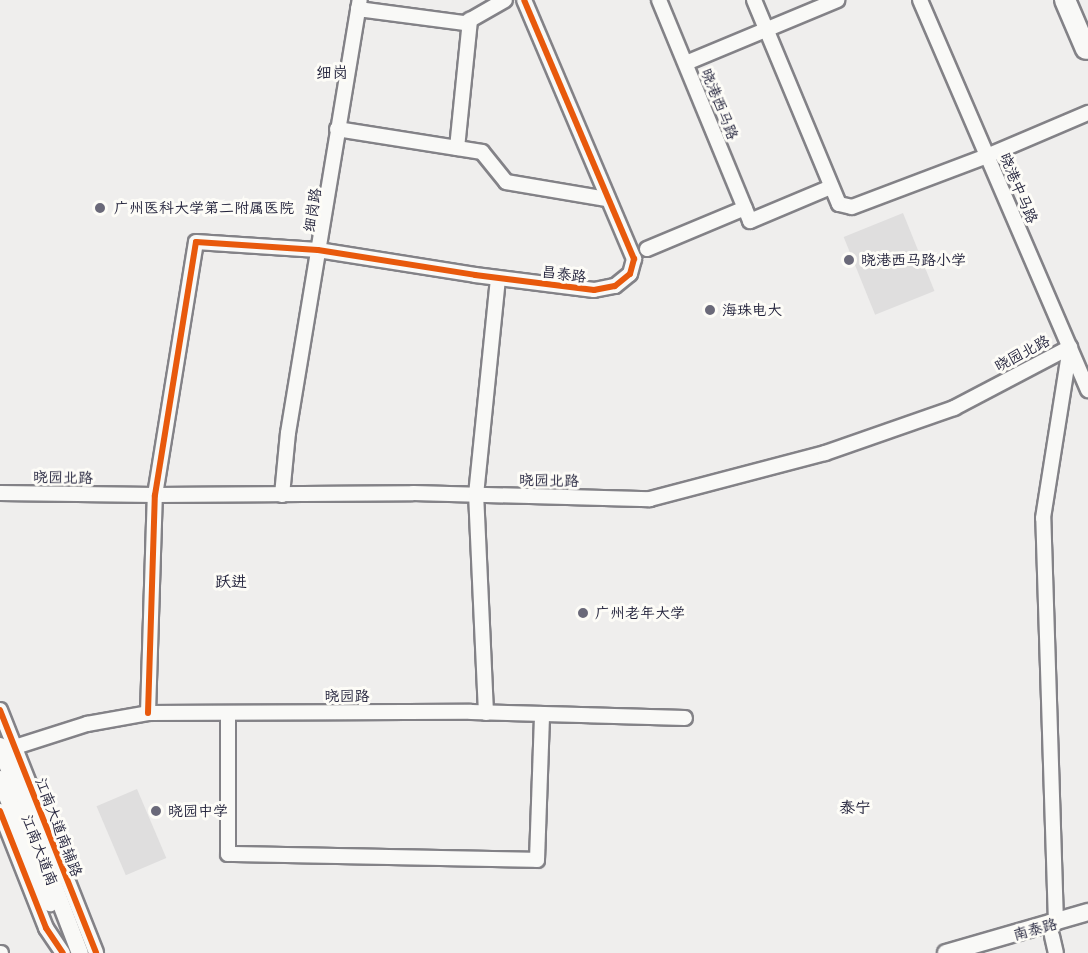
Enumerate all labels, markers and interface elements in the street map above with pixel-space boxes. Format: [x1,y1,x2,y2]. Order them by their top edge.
district label: 细岗 [316,62,348,82]
street label: 晓港西马路 [698,66,742,142]
street label: 晓港中马路 [996,150,1042,226]
street label: 细岗路 [300,186,324,234]
marker: 广州医科大学第二附属医院 [91,199,109,217]
place label: 广州医科大学第二附属医院 [114,199,294,217]
place label: 晓港西马路小学 [861,251,966,269]
marker: 晓港西马路小学 [842,253,856,267]
street label: 昌泰路 [541,262,587,286]
place label: 海珠电大 [722,301,782,319]
marker: 海珠电大 [703,303,717,317]
street label: 晓园北路 [991,331,1053,375]
street label: 晓园北路 [33,467,93,487]
street label: 晓园北路 [519,470,579,490]
district label: 跃进 [215,571,247,591]
place label: 广州老年大学 [595,604,685,622]
marker: 广州老年大学 [576,606,590,620]
street label: 晓园路 [325,687,369,705]
street label: 江南大道南辅路 [32,775,86,879]
district label: 泰宁 [839,797,871,817]
place label: 晓园中学 [168,802,228,820]
marker: 晓园中学 [149,804,163,818]
street label: 江南大道南 [18,812,62,888]
street label: 南泰路 [1011,914,1059,944]

